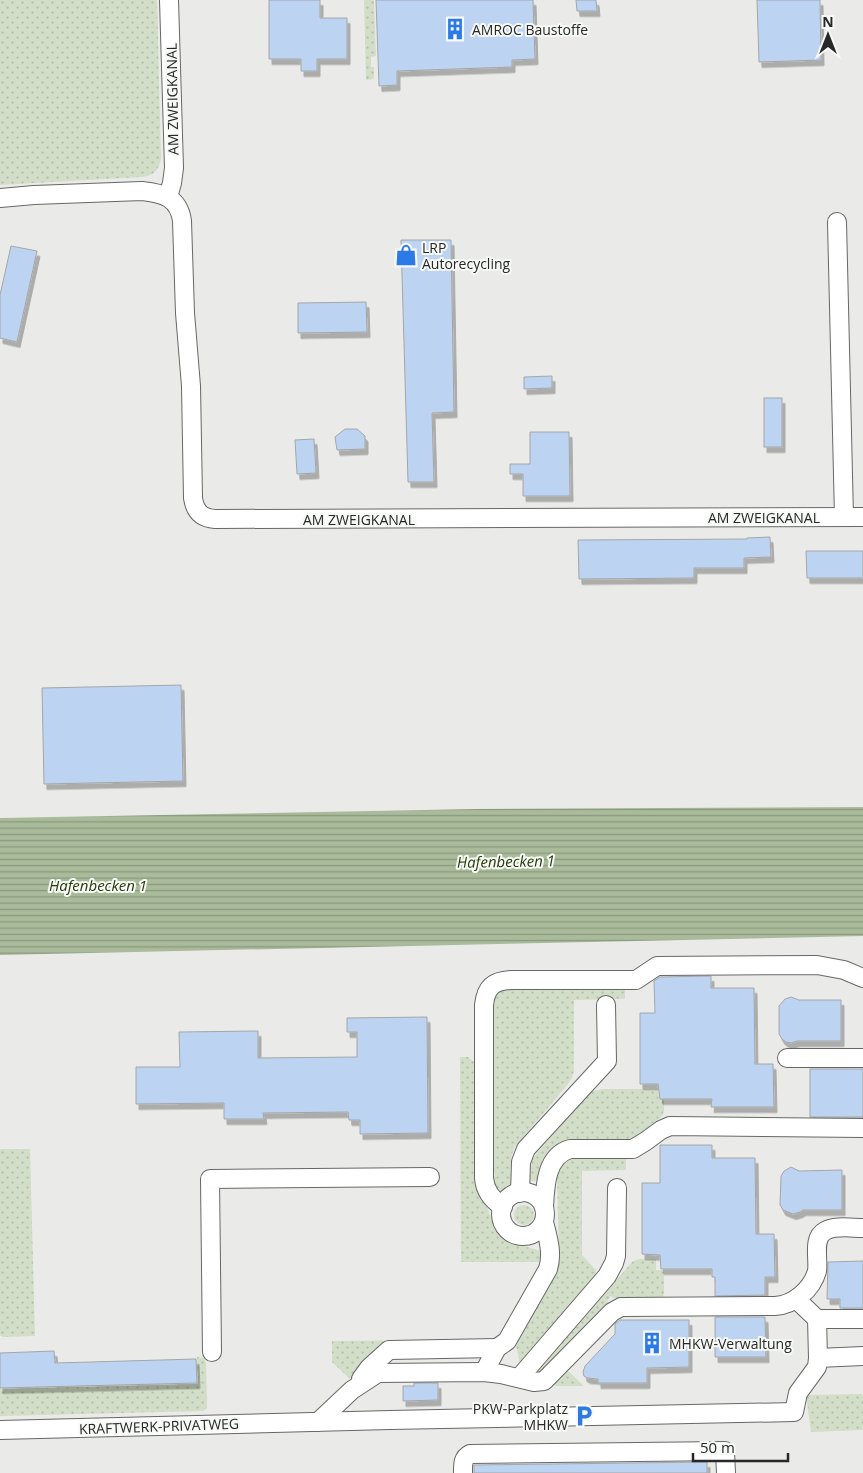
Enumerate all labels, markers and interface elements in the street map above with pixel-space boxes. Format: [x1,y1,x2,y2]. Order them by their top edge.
north arrow [803,10,853,60]
text: N [822,12,834,31]
building icon: AMROC Baustoffe [442,16,468,42]
place label: AMROC Baustoffe [472,20,588,39]
street label: AM ZWEIGKANAL [162,43,182,155]
place label: LRP Autorecycling [422,238,511,273]
shop icon: LRP Autorecycling [393,242,419,268]
street label: AM ZWEIGKANAL [708,508,820,527]
street label: AM ZWEIGKANAL [303,510,415,529]
water label: Hafenbecken 1 [457,850,555,872]
water label: Hafenbecken 1 [49,875,147,895]
building icon: MHKW-Verwaltung [639,1330,665,1356]
place label: MHKW-Verwaltung [669,1334,792,1353]
place label: PKW-Parkplatz MHKW [473,1399,568,1434]
parking icon: PKW-Parkplatz MHKW [571,1403,597,1429]
street label: KRAFTWERK-PRIVATWEG [79,1414,239,1438]
scale bar [693,1430,788,1462]
text: 50 m [700,1437,735,1457]

